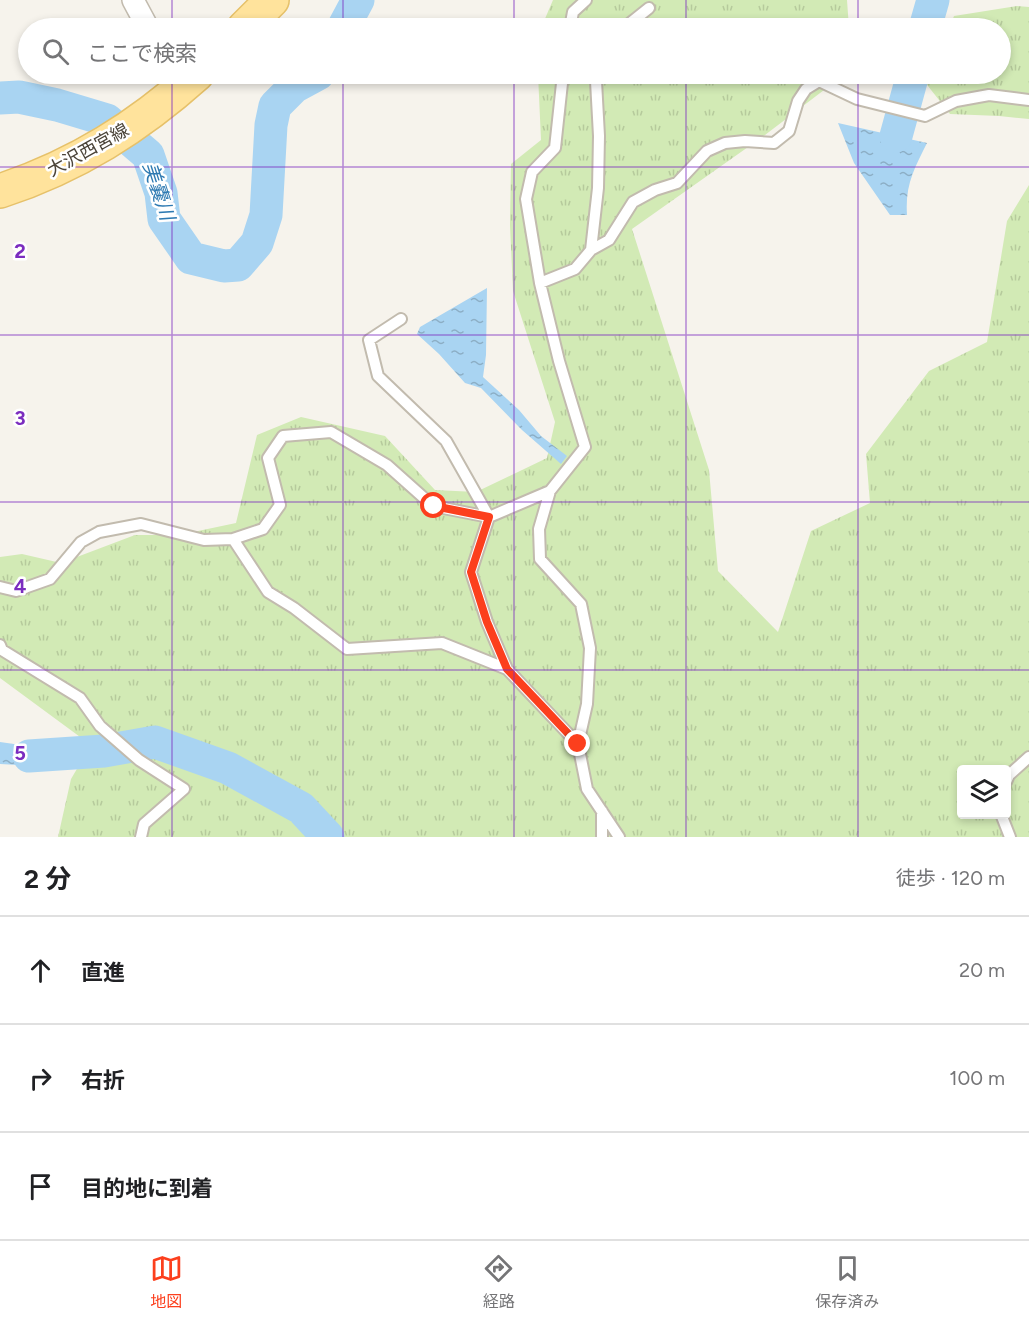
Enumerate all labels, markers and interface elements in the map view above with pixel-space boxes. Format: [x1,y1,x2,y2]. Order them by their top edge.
search box [18,18,1011,84]
icon: search [39,35,72,68]
text: ここで検索 [87,40,197,67]
street label: 大沢西宮線 [43,119,133,181]
water label: 美嚢川 [138,159,180,225]
text: 2 [14,239,26,263]
text: 3 [14,406,26,430]
route start [420,492,446,518]
text: 4 [14,574,27,598]
route end [564,730,590,756]
text: 5 [14,741,26,765]
map controls [957,765,1011,819]
button: layers [957,765,1011,819]
text: 2 分 [24,863,71,895]
text: 徒歩 · 120 m [896,866,1005,890]
icon: ahead [24,954,57,987]
text: 20 m [959,958,1005,982]
text: 直進 [81,959,125,986]
icon: right [24,1062,57,1095]
text: 100 m [949,1066,1005,1090]
text: 右折 [81,1067,125,1094]
icon: arrive [24,1170,57,1203]
text: 目的地に到着 [81,1175,213,1202]
tab: 地図 [150,1252,183,1312]
tab: 経路 [482,1252,515,1312]
tab: 保存済み [815,1252,879,1312]

